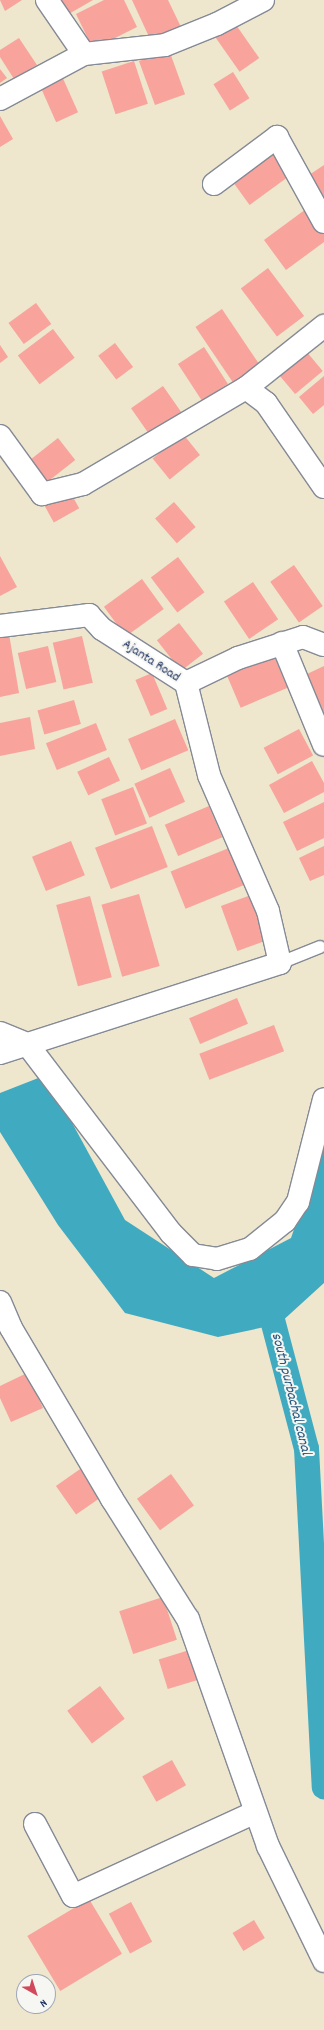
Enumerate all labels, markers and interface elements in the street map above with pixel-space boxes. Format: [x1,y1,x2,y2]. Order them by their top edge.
street label: Ajanta Road [119,636,183,686]
water label: south purbachal canal [266,1331,314,1457]
north arrow [16,1974,56,2014]
text: N [36,1995,50,2010]

